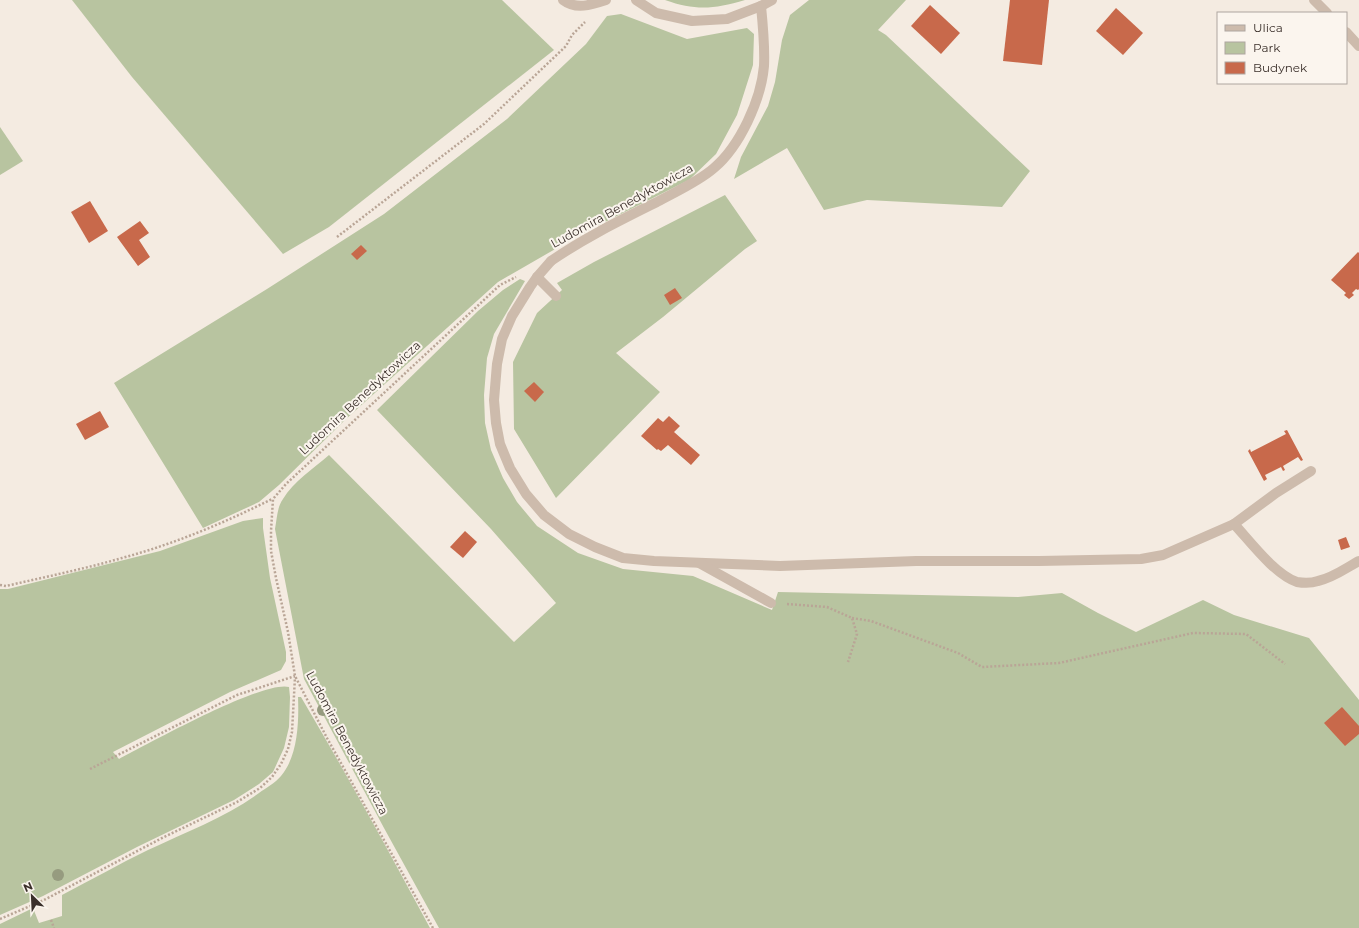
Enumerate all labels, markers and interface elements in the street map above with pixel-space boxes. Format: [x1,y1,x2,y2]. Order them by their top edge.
legend [1217,12,1347,84]
text: Ulica [1253,20,1283,35]
text: Park [1253,40,1281,55]
text: Budynek [1253,60,1308,75]
street label: Ludomira Benedyktowicza [548,160,695,251]
street label: Ludomira Benedyktowicza [296,337,423,458]
street label: Ludomira Benedyktowicza [303,668,392,817]
north arrow [12,876,52,916]
text: N [21,879,35,895]

